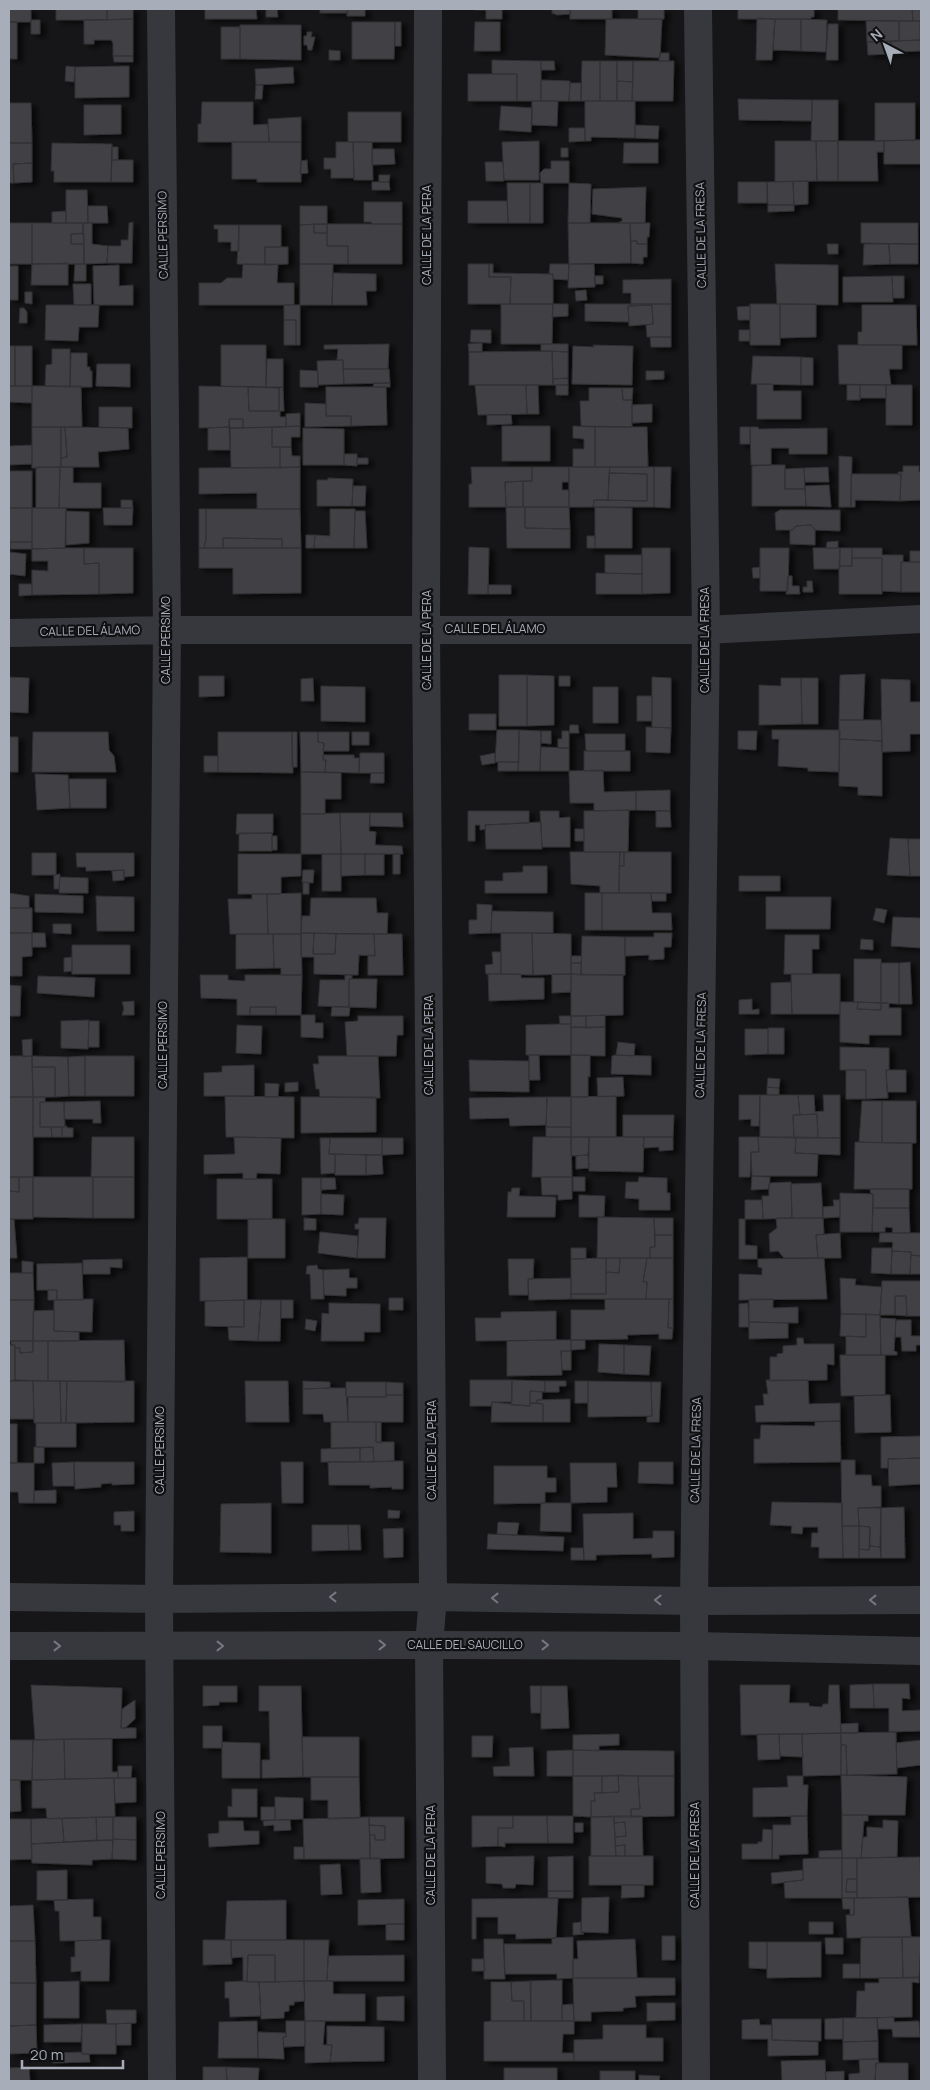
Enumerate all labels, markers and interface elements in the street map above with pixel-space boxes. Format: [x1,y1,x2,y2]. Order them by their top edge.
north arrow [860,20,910,70]
text: N [866,24,886,45]
street label: CALLE DE LA FRESA [691,181,710,288]
street label: CALLE DE LA PERA [418,185,435,285]
street label: CALLE PERSIMO [153,191,172,279]
street label: CALLE DE LA FRESA [696,587,713,693]
street label: CALLE DE LA PERA [418,590,435,690]
street label: CALLE PERSIMO [157,596,174,684]
street label: CALLE DEL ÁLAMO [445,620,545,637]
street label: CALLE DEL ÁLAMO [40,621,141,640]
street label: CALLE DE LA FRESA [691,991,710,1098]
street label: CALLE DE LA PERA [420,995,437,1095]
street label: CALLE PERSIMO [154,1001,171,1089]
street label: CALLE DE LA FRESA [686,1396,705,1503]
street label: CALLE DE LA PERA [423,1400,440,1500]
street label: CALLE PERSIMO [151,1406,168,1494]
one-way arrow [328,1592,336,1603]
one-way arrow [491,1592,499,1603]
one-way arrow [653,1595,661,1605]
one-way arrow [868,1595,876,1605]
street label: CALLE DEL SAUCILLO [407,1636,523,1653]
one-way arrow [379,1640,387,1650]
one-way arrow [541,1640,549,1651]
one-way arrow [54,1641,62,1651]
one-way arrow [216,1641,224,1651]
street label: CALLE DE LA FRESA [686,1802,703,1908]
street label: CALLE DE LA PERA [422,1805,439,1905]
street label: CALLE PERSIMO [152,1811,169,1899]
scale bar [22,2038,124,2070]
text: 20 m [30,2044,63,2065]

